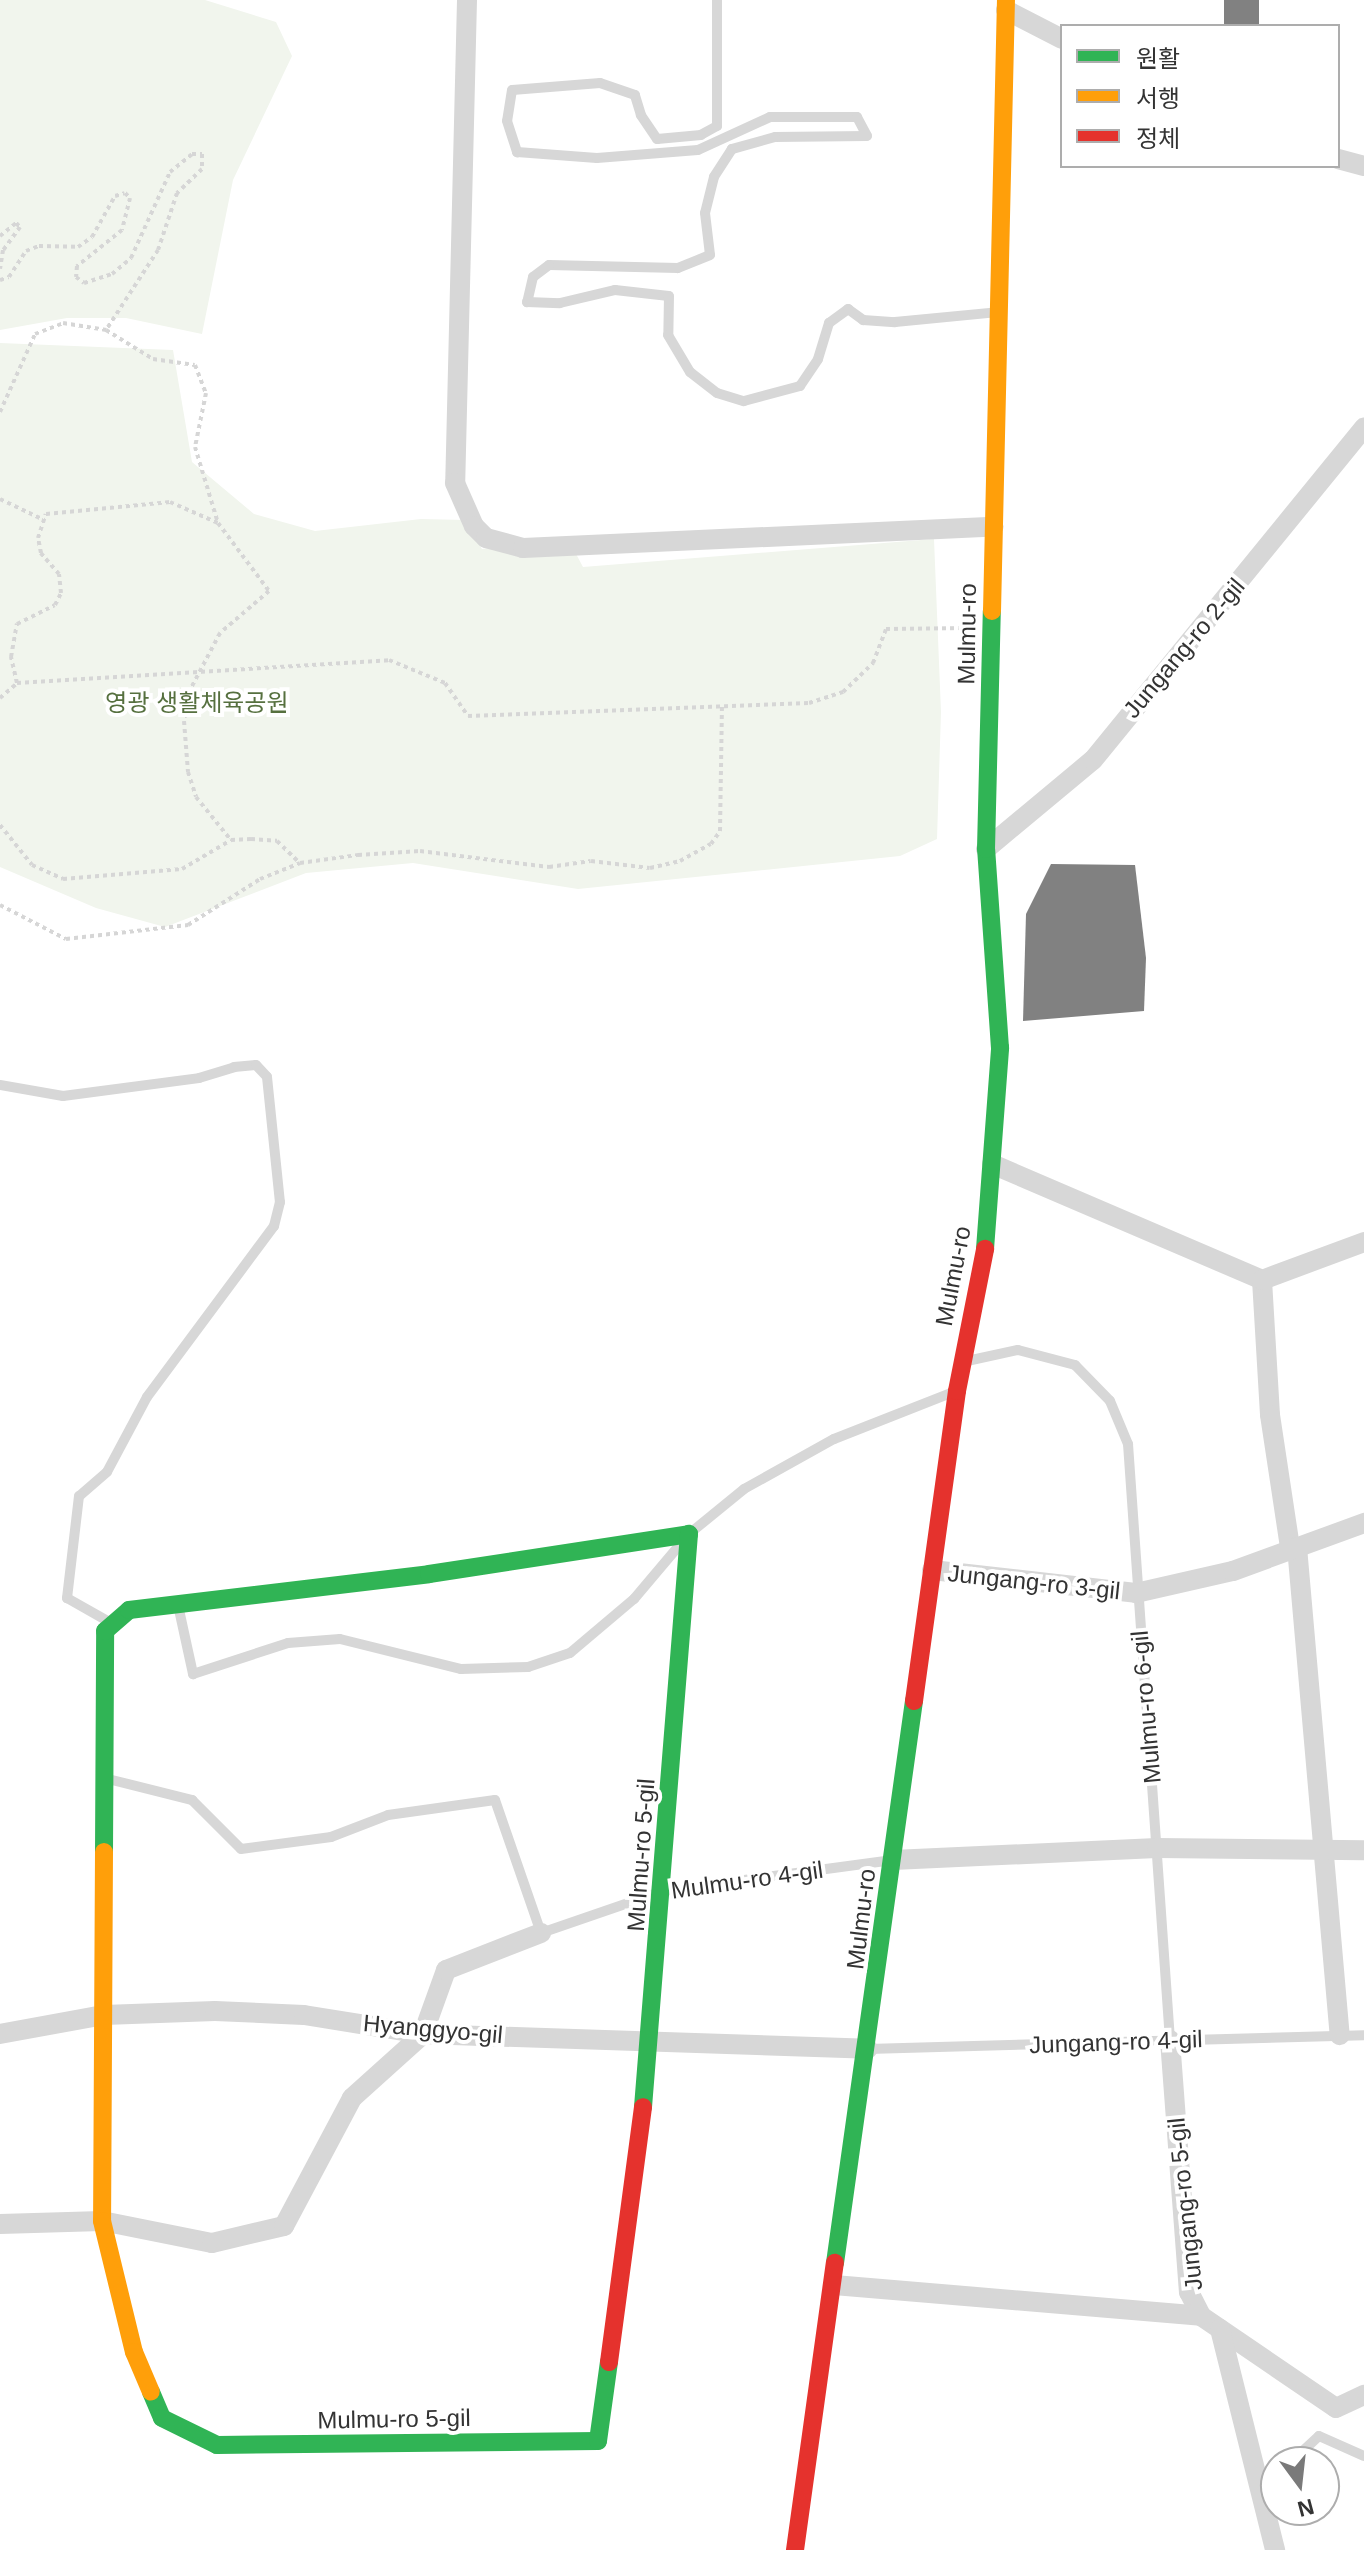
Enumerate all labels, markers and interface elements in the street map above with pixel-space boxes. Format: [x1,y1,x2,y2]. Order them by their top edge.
legend [1060,24,1340,168]
text: 원활 [1136,45,1180,72]
text: 서행 [1136,85,1180,112]
text: 정체 [1136,125,1180,152]
street label: Jungang-ro 2-gil [1117,572,1251,724]
street label: Mulmu-ro [952,583,982,685]
park label: 영광 생활체육공원 [105,689,289,717]
street label: Mulmu-ro [929,1224,977,1328]
street label: Jungang-ro 3-gil [946,1559,1122,1605]
street label: Mulmu-ro 6-gil [1125,1629,1167,1785]
street label: Mulmu-ro 5-gil [621,1778,661,1932]
street label: Mulmu-ro 4-gil [669,1855,825,1905]
street label: Mulmu-ro [841,1867,881,1971]
street label: Hyanggyo-gil [362,2009,504,2049]
street label: Jungang-ro 4-gil [1029,2025,1203,2059]
street label: Jungang-ro 5-gil [1162,2116,1208,2292]
street label: Mulmu-ro 5-gil [317,2403,471,2435]
north arrow [1260,2446,1340,2526]
text: N [1295,2494,1317,2522]

